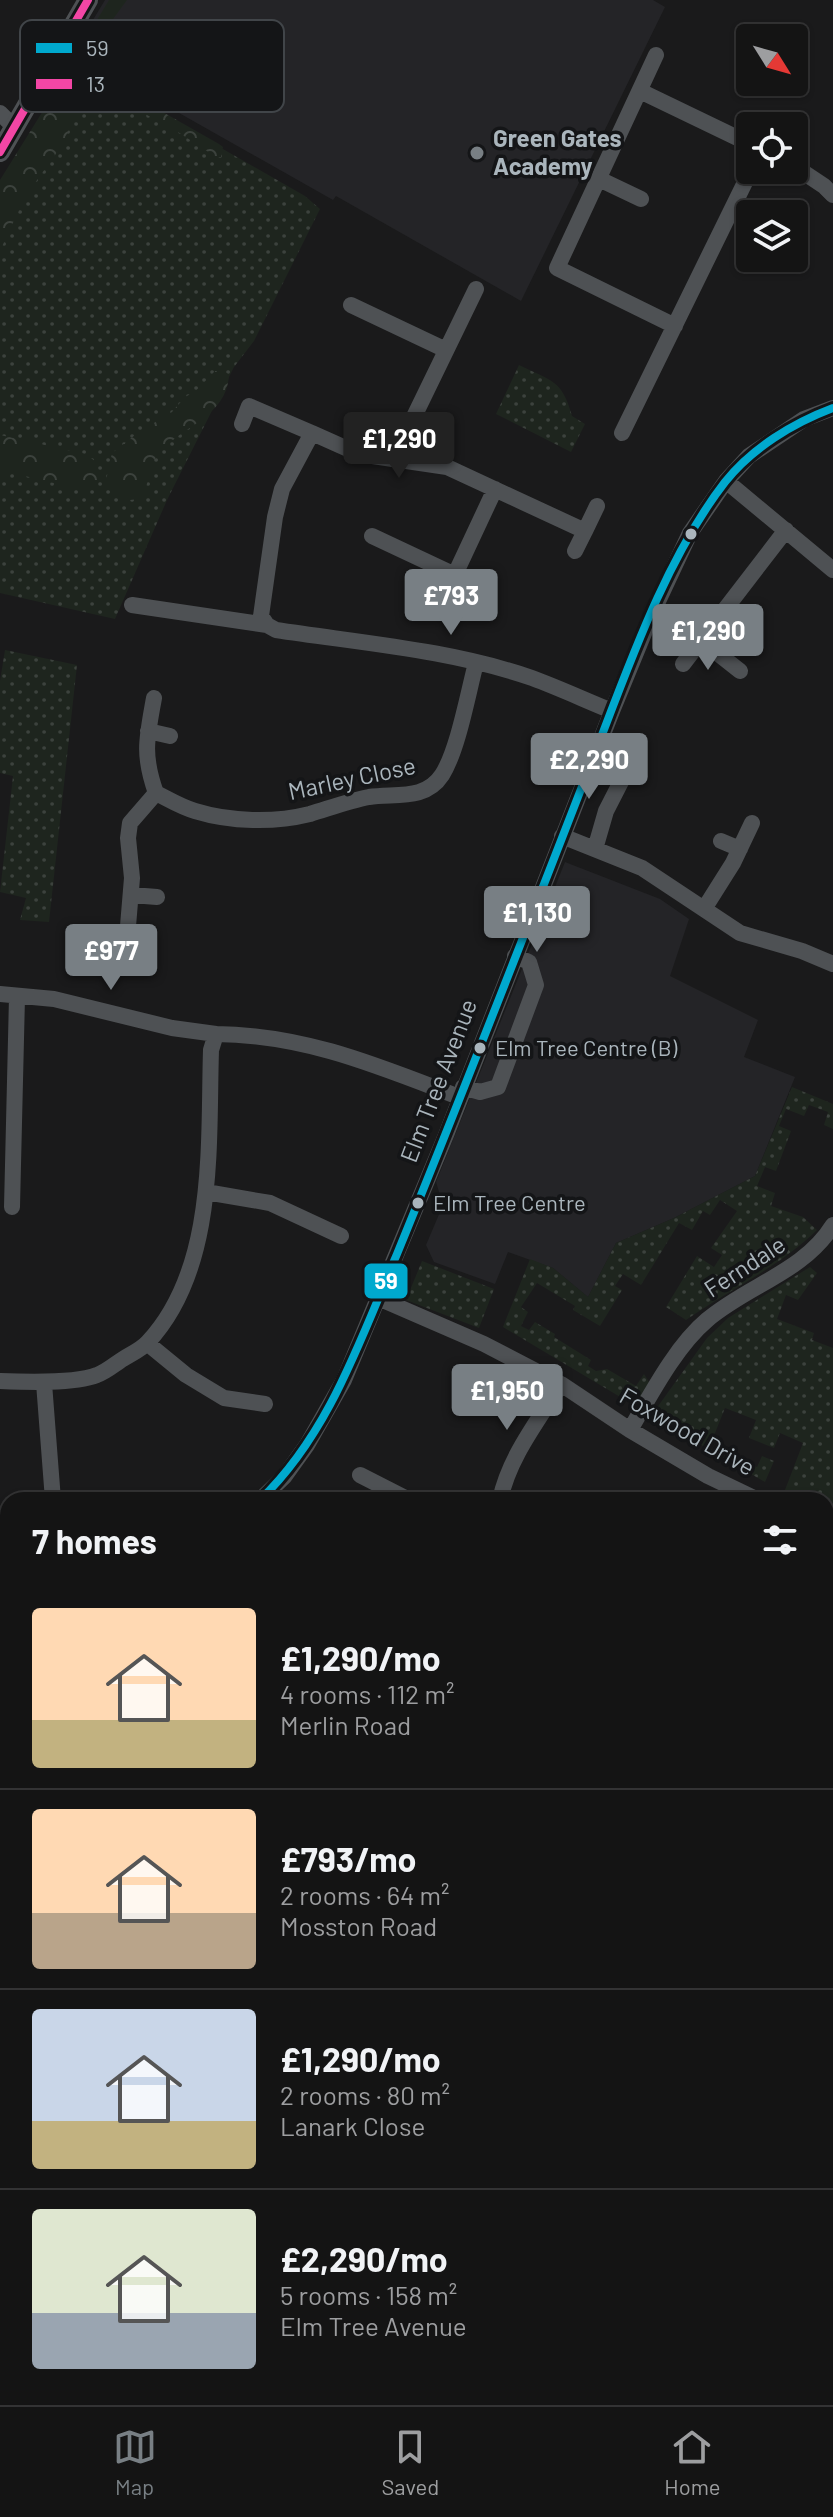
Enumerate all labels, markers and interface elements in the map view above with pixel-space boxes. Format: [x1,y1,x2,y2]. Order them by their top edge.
legend [20,20,284,112]
north arrow [736,24,808,96]
map controls [736,24,808,272]
text: 59 [86,34,109,60]
text: 13 [86,70,105,96]
button: locate [736,112,808,184]
place label: Green Gates Academy [493,123,622,180]
marker: Green Gates Academy [468,144,486,162]
button: layers [736,200,808,272]
pin: £1,290 [334,412,464,480]
text: £1,290 [361,422,437,453]
unlabelled marker [683,526,699,542]
pin: £793 [404,569,498,637]
text: £793 [423,579,479,610]
pin: £1,290 [643,604,773,672]
text: £1,290 [670,614,746,645]
pin: £2,290 [524,733,654,801]
text: £2,290 [549,743,629,774]
street label: Marley Close [285,750,418,805]
pin: £1,130 [472,886,602,954]
text: £1,130 [502,896,572,927]
pin: £977 [64,924,158,992]
text: £977 [83,934,139,965]
street label: Elm Tree Avenue [393,995,482,1166]
place label: Elm Tree Centre (B) [495,1034,678,1060]
marker: Elm Tree Centre (B) [472,1040,488,1056]
place label: Elm Tree Centre [433,1189,586,1215]
marker: Elm Tree Centre [410,1195,426,1211]
street label: Ferndale [698,1229,790,1303]
line badge: 59 [363,1262,409,1300]
text: 59 [374,1267,398,1293]
pin: £1,950 [442,1364,572,1432]
text: £1,950 [470,1374,544,1405]
street label: Foxwood Drive [615,1380,761,1481]
icon: filters [758,1518,802,1562]
text: 7 homes [32,1520,157,1561]
text: £1,290/mo [280,1637,441,1678]
icon: home [96,1640,192,1736]
text: 4 rooms · 112 m² [280,1678,454,1709]
text: Merlin Road [280,1709,411,1740]
text: £793/mo [280,1838,416,1879]
icon: home [96,1841,192,1937]
text: 2 rooms · 64 m² [280,1879,450,1910]
text: Mosston Road [280,1910,437,1941]
text: £1,290/mo [280,2038,441,2079]
icon: home [96,2041,192,2137]
text: 2 rooms · 80 m² [280,2079,450,2110]
text: Lanark Close [280,2110,425,2141]
text: £2,290/mo [280,2238,448,2279]
icon: home [96,2241,192,2337]
text: 5 rooms · 158 m² [280,2279,457,2310]
text: Elm Tree Avenue [280,2310,467,2341]
tab: Map [113,2425,157,2499]
tab: Saved [382,2425,439,2499]
tab: Home [664,2425,720,2499]

